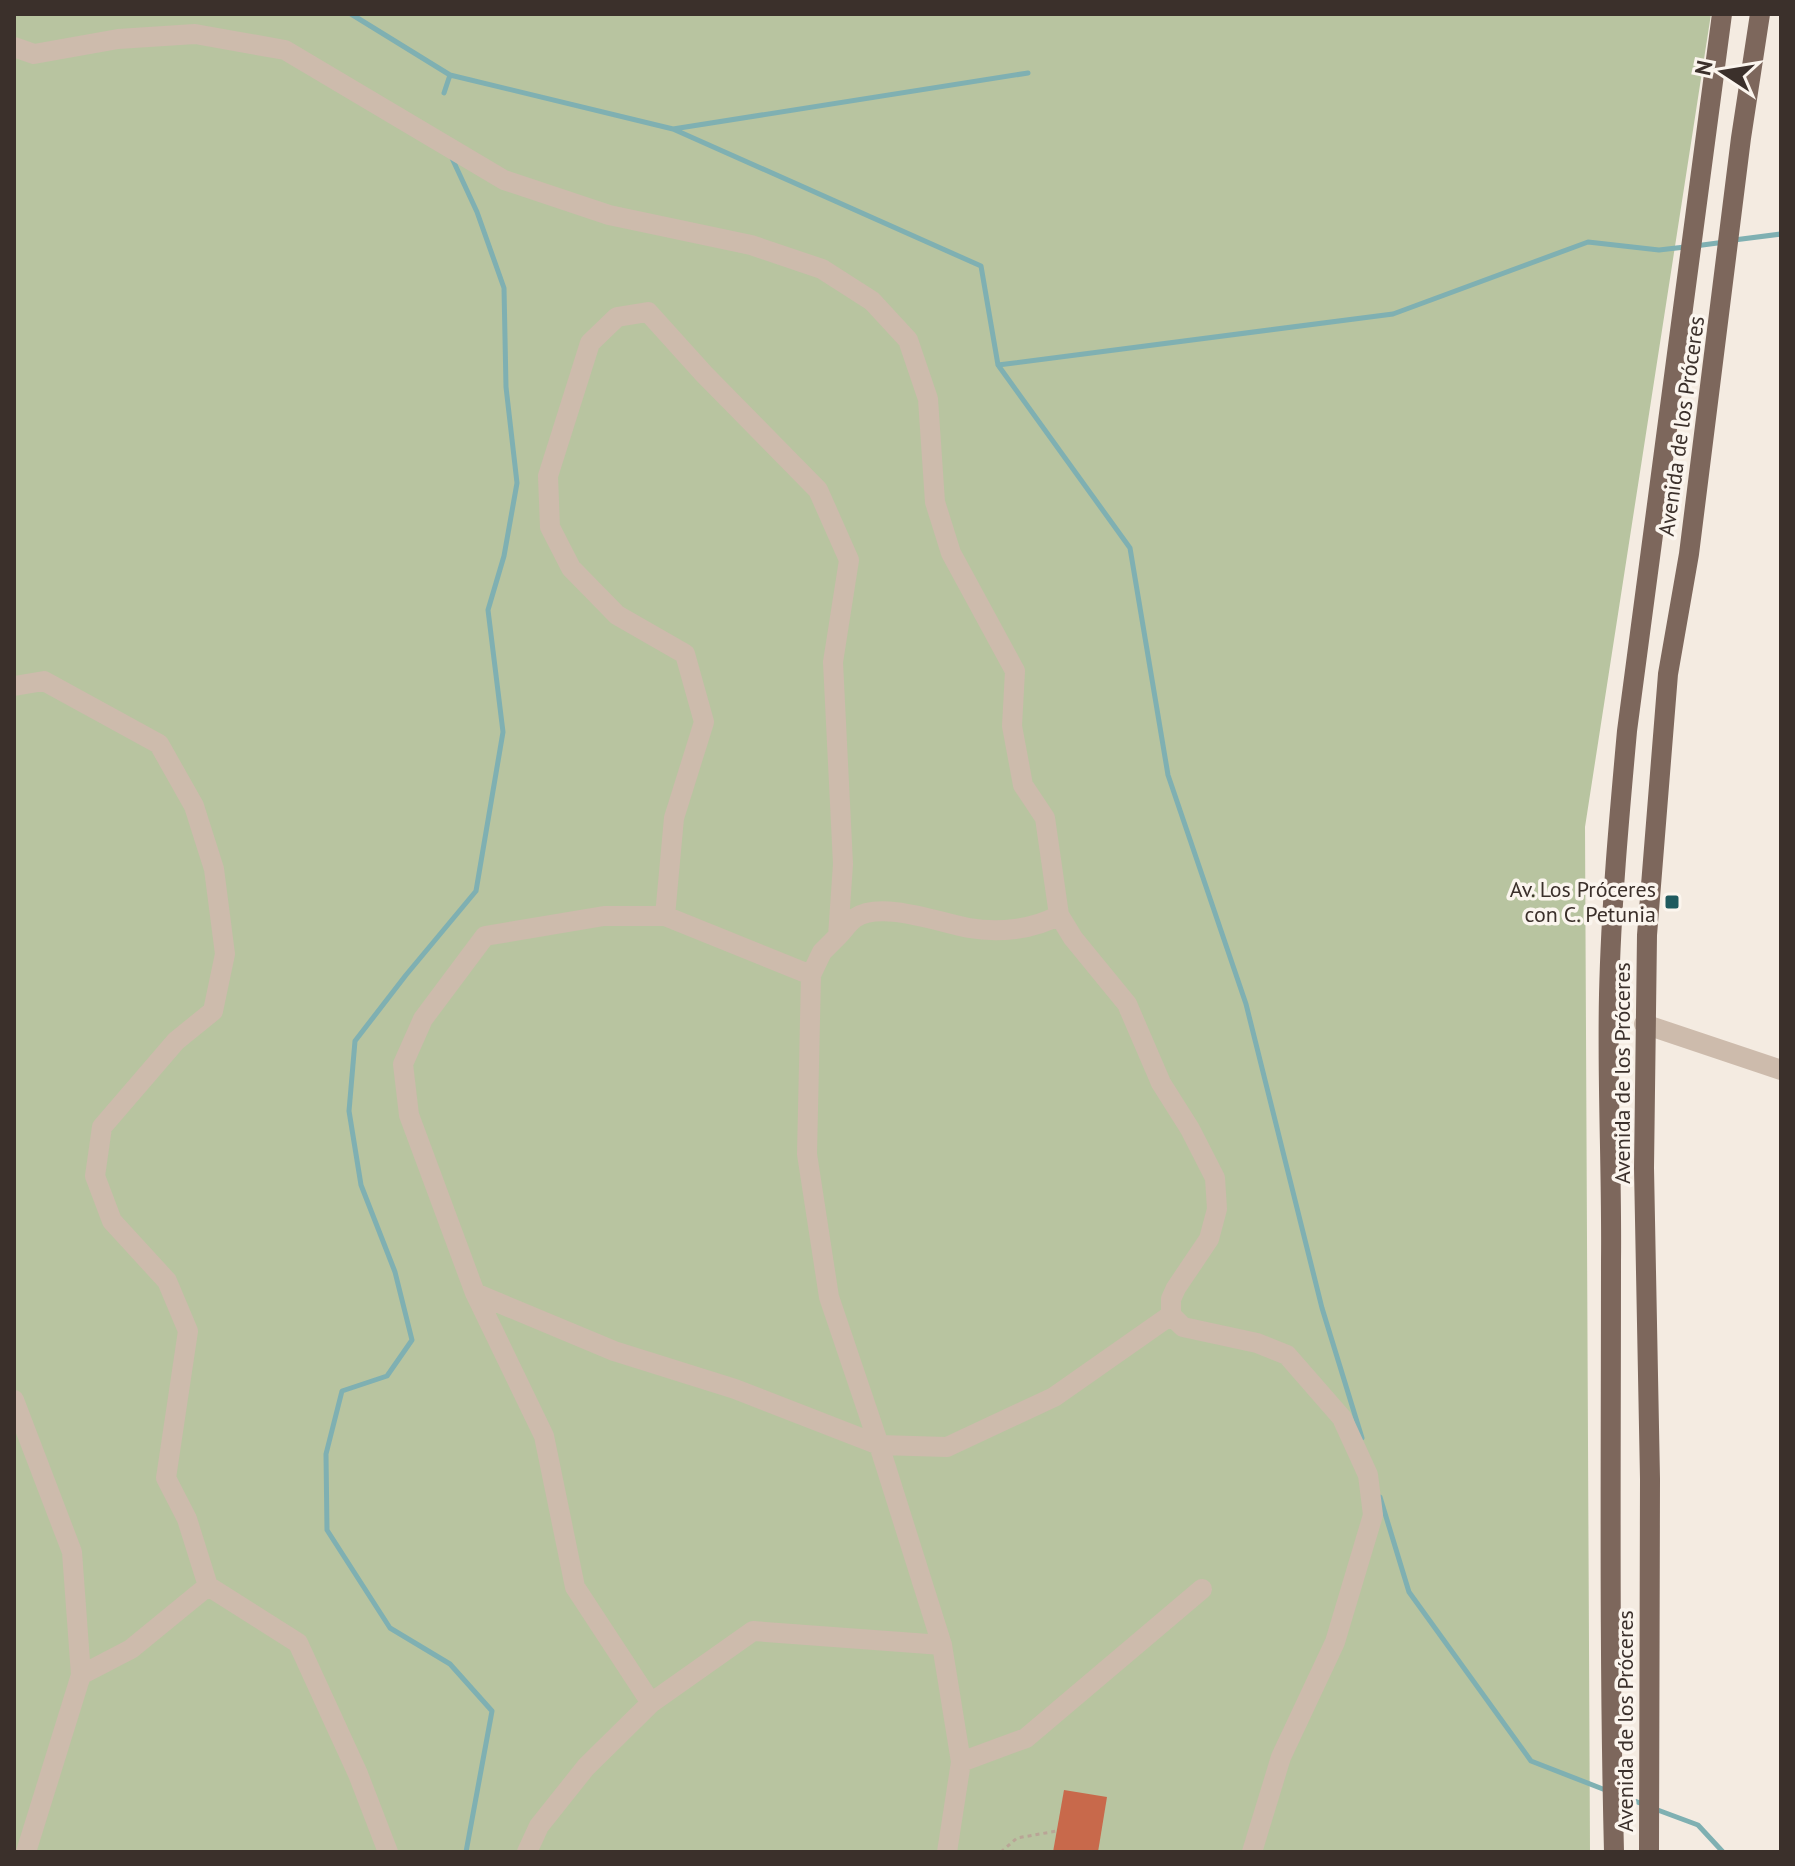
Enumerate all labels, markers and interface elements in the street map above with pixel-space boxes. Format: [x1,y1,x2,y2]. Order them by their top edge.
north arrow [1683,32,1763,112]
text: N [1688,58,1719,78]
street label: Avenida de los Próceres [1652,314,1710,538]
place label: Av. Los Próceres con C. Petunia [1510,875,1656,928]
marker: Av. Los Próceres con C. Petunia [1663,893,1681,911]
street label: Avenida de los Próceres [1608,962,1636,1184]
street label: Avenida de los Próceres [1611,1610,1639,1832]

